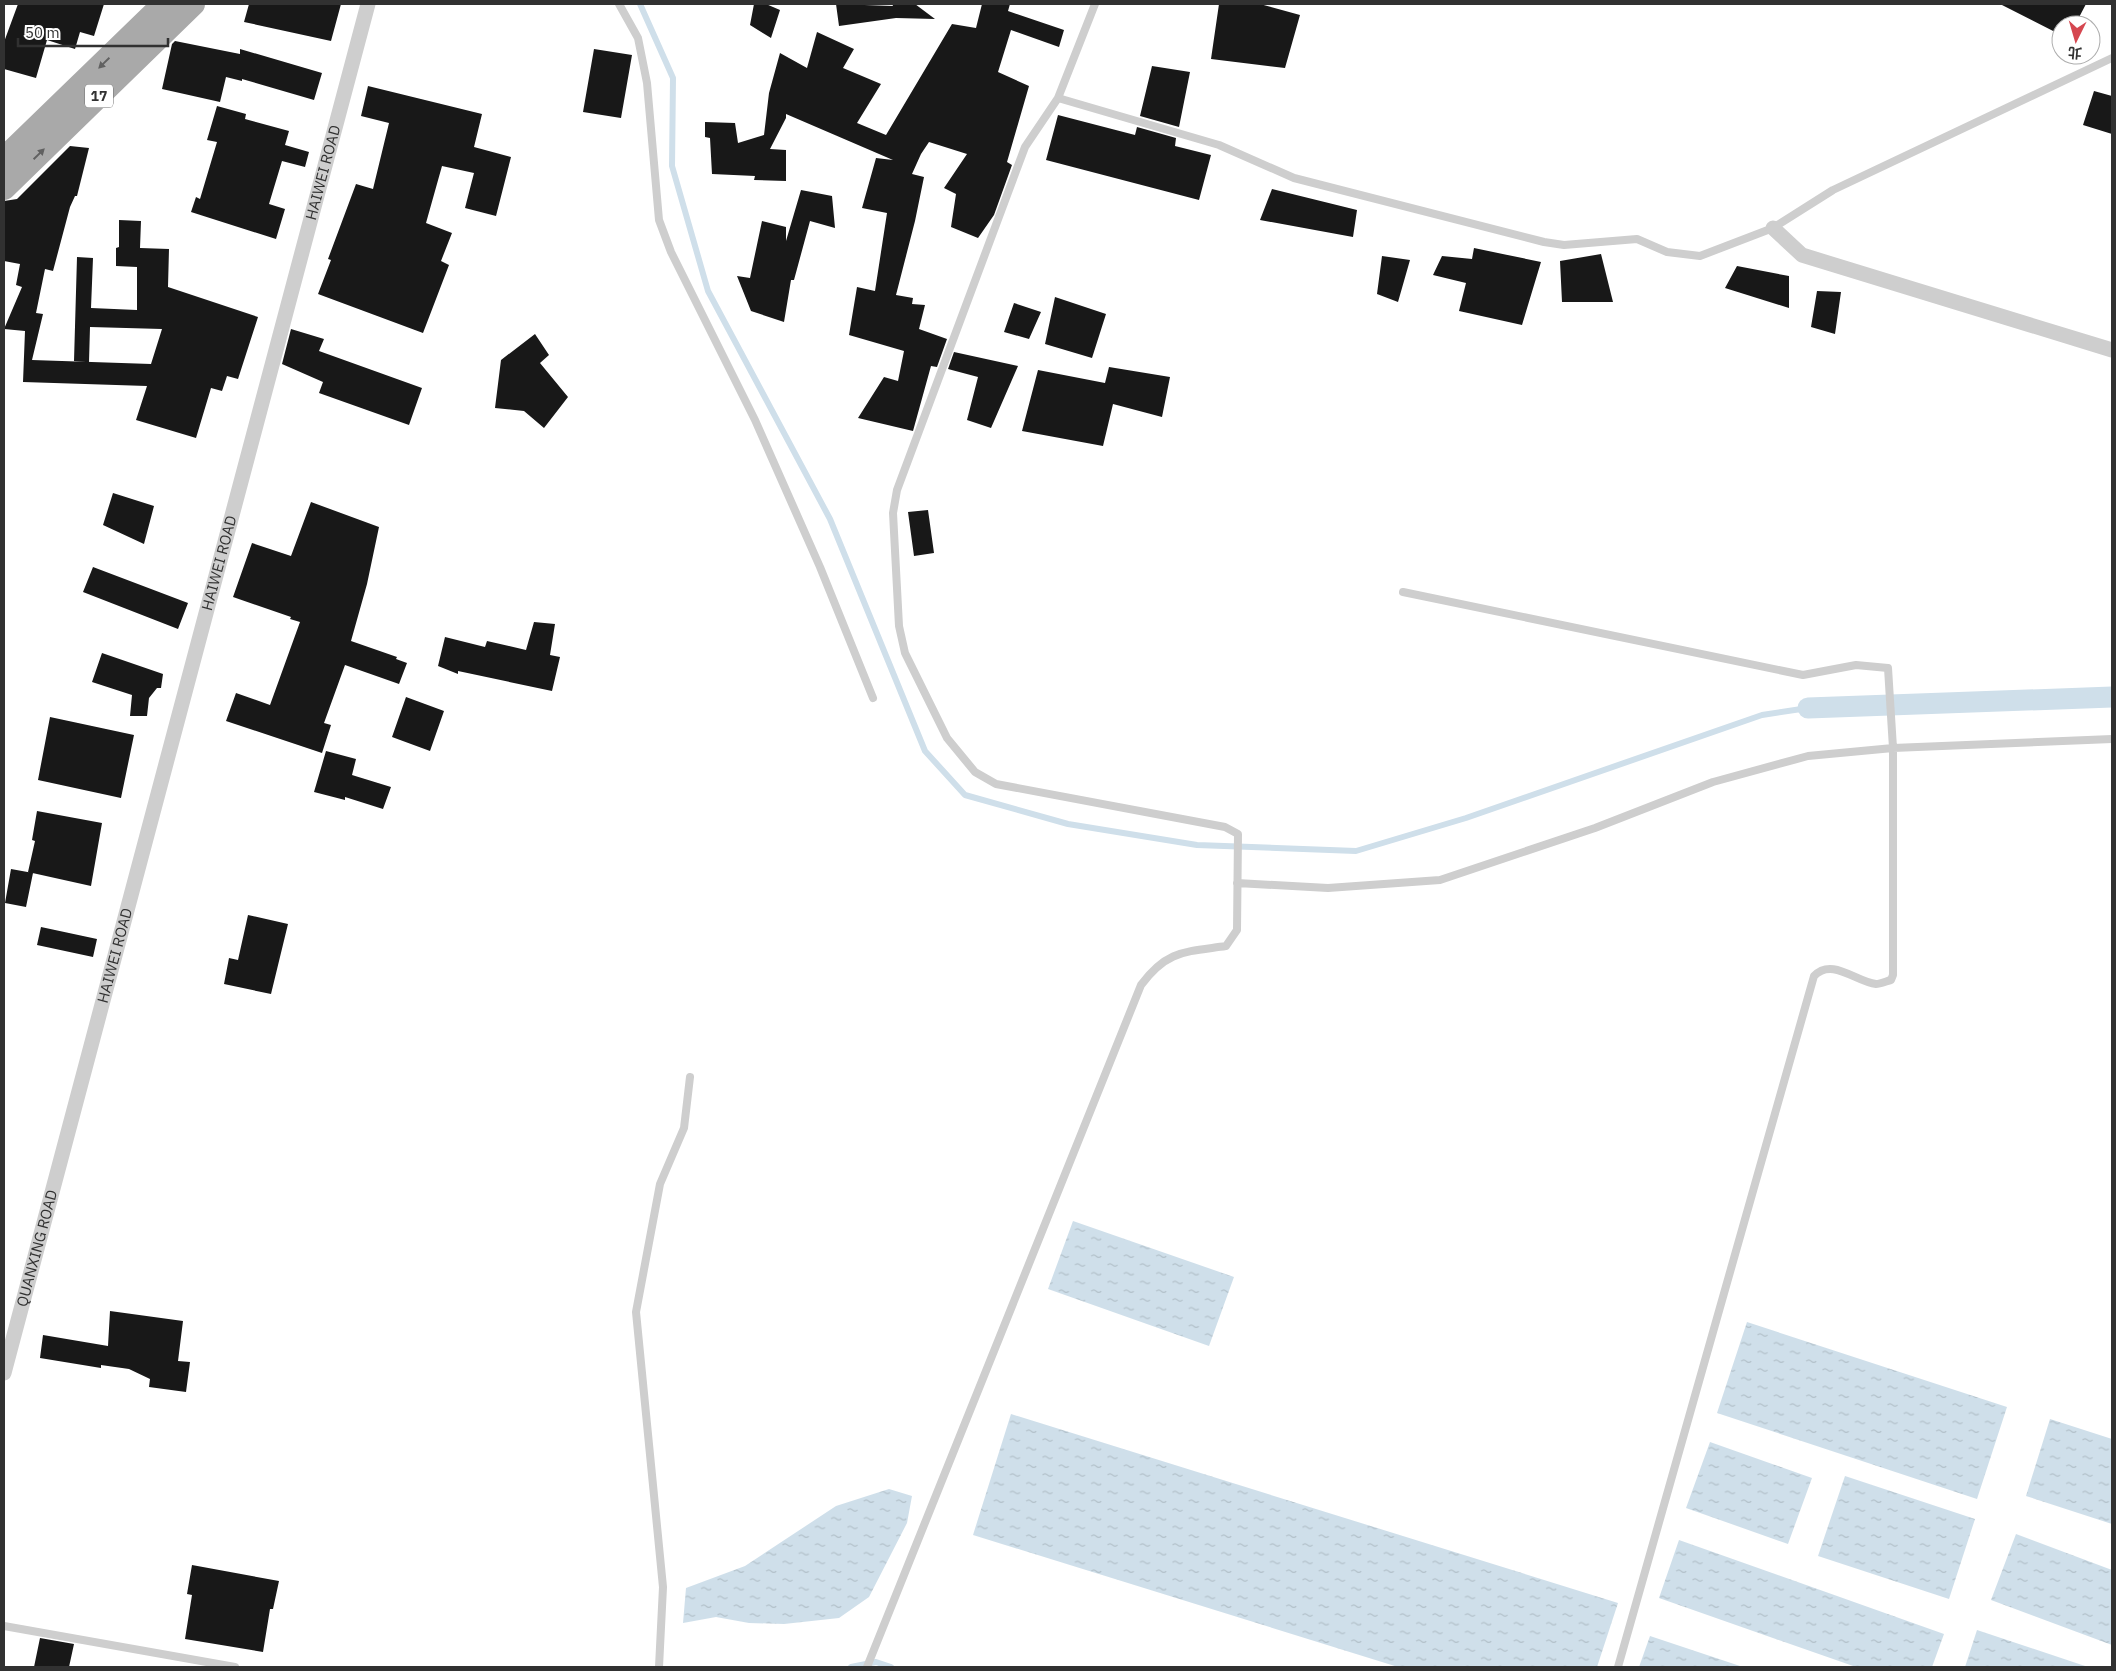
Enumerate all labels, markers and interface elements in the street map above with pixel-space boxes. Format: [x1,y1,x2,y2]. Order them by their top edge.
scale bar [18,15,168,47]
north arrow [2051,15,2101,65]
text: 50 m [25,23,60,42]
text: 北 [2067,43,2083,63]
one-way arrow [98,57,110,69]
road number: 17 [85,84,113,108]
street label: HAIWEI ROAD [301,123,344,222]
one-way arrow [33,148,45,160]
street label: HAIWEI ROAD [197,513,241,613]
street label: HAIWEI ROAD [93,906,136,1005]
street label: QUANXING ROAD [12,1188,61,1309]

